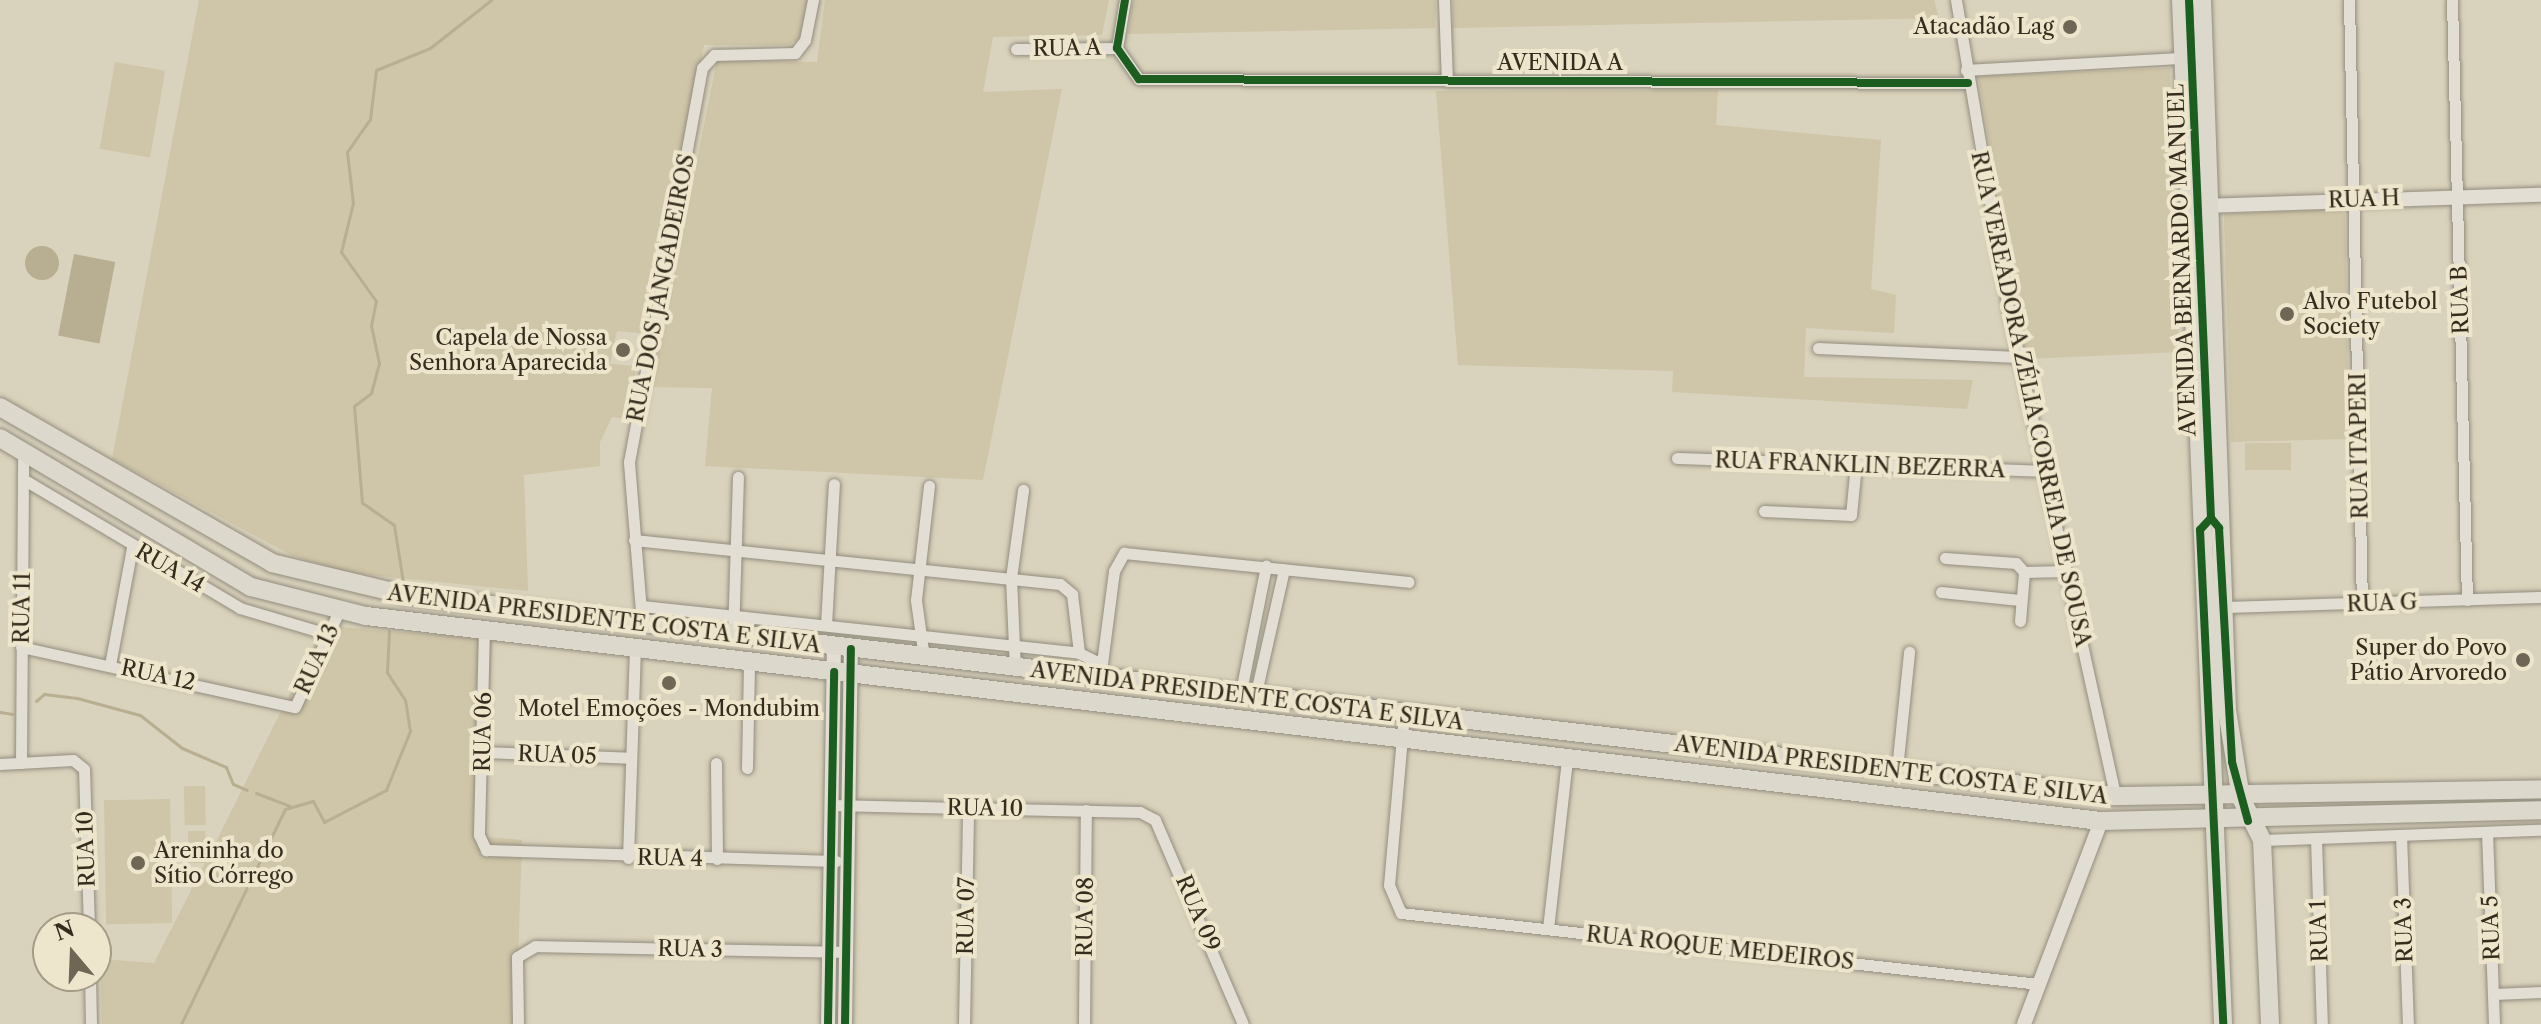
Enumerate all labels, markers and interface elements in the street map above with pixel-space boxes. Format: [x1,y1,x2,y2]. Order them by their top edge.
place label: Atacadão Lag [1913,14,2054,40]
marker: Atacadão Lag [2061,18,2079,36]
street label: RUA A [1032,34,1102,62]
street label: AVENIDA A [1496,50,1624,76]
street label: AVENIDA BERNARDO MANUEL [2163,83,2201,437]
street label: RUA VEREADORA ZÉLIA CORREIA DE SOUSA [1965,147,2097,651]
street label: RUA DOS JANGADEIROS [622,151,700,425]
street label: RUA H [2327,185,2401,213]
street label: RUA B [2446,265,2474,335]
place label: Alvo Futebol Society [2303,288,2437,340]
marker: Alvo Futebol Society [2278,305,2296,323]
place label: Capela de Nossa Senhora Aparecida [408,324,607,376]
marker: Capela de Nossa Senhora Aparecida [614,341,632,359]
street label: RUA ITAPERI [2345,372,2373,520]
street label: RUA FRANKLIN BEZERRA [1714,447,2006,483]
street label: RUA 14 [130,538,210,598]
street label: RUA 11 [8,571,36,645]
street label: AVENIDA PRESIDENTE COSTA E SILVA [385,579,823,659]
street label: RUA G [2346,589,2418,617]
street label: RUA 13 [289,619,345,699]
place label: Super do Povo Pátio Arvoredo [2349,634,2507,686]
marker: Super do Povo Pátio Arvoredo [2514,651,2532,669]
street label: RUA 12 [118,654,198,696]
street label: AVENIDA PRESIDENTE COSTA E SILVA [1028,656,1466,736]
marker: Motel Emoções - Mondubim [660,674,678,692]
street label: RUA 06 [469,691,497,773]
place label: Motel Emoções - Mondubim [518,696,820,722]
street label: AVENIDA PRESIDENTE COSTA E SILVA [1672,730,2110,810]
street label: RUA 05 [517,740,597,770]
street label: RUA 10 [946,794,1024,822]
street label: RUA 10 [71,810,101,888]
place label: Areninha do Sítio Córrego [154,837,294,888]
street label: RUA 4 [636,844,704,872]
marker: Areninha do Sítio Córrego [129,854,147,872]
street label: RUA 09 [1170,871,1226,955]
street label: RUA 07 [952,876,980,956]
street label: RUA 08 [1071,876,1099,958]
street label: RUA 5 [2477,894,2505,962]
street label: RUA 3 [2390,896,2418,964]
street label: RUA 1 [2305,899,2333,963]
north arrow [32,912,112,992]
text: N [51,915,78,947]
street label: RUA ROQUE MEDEIROS [1584,921,1856,975]
street label: RUA 3 [657,935,723,963]

